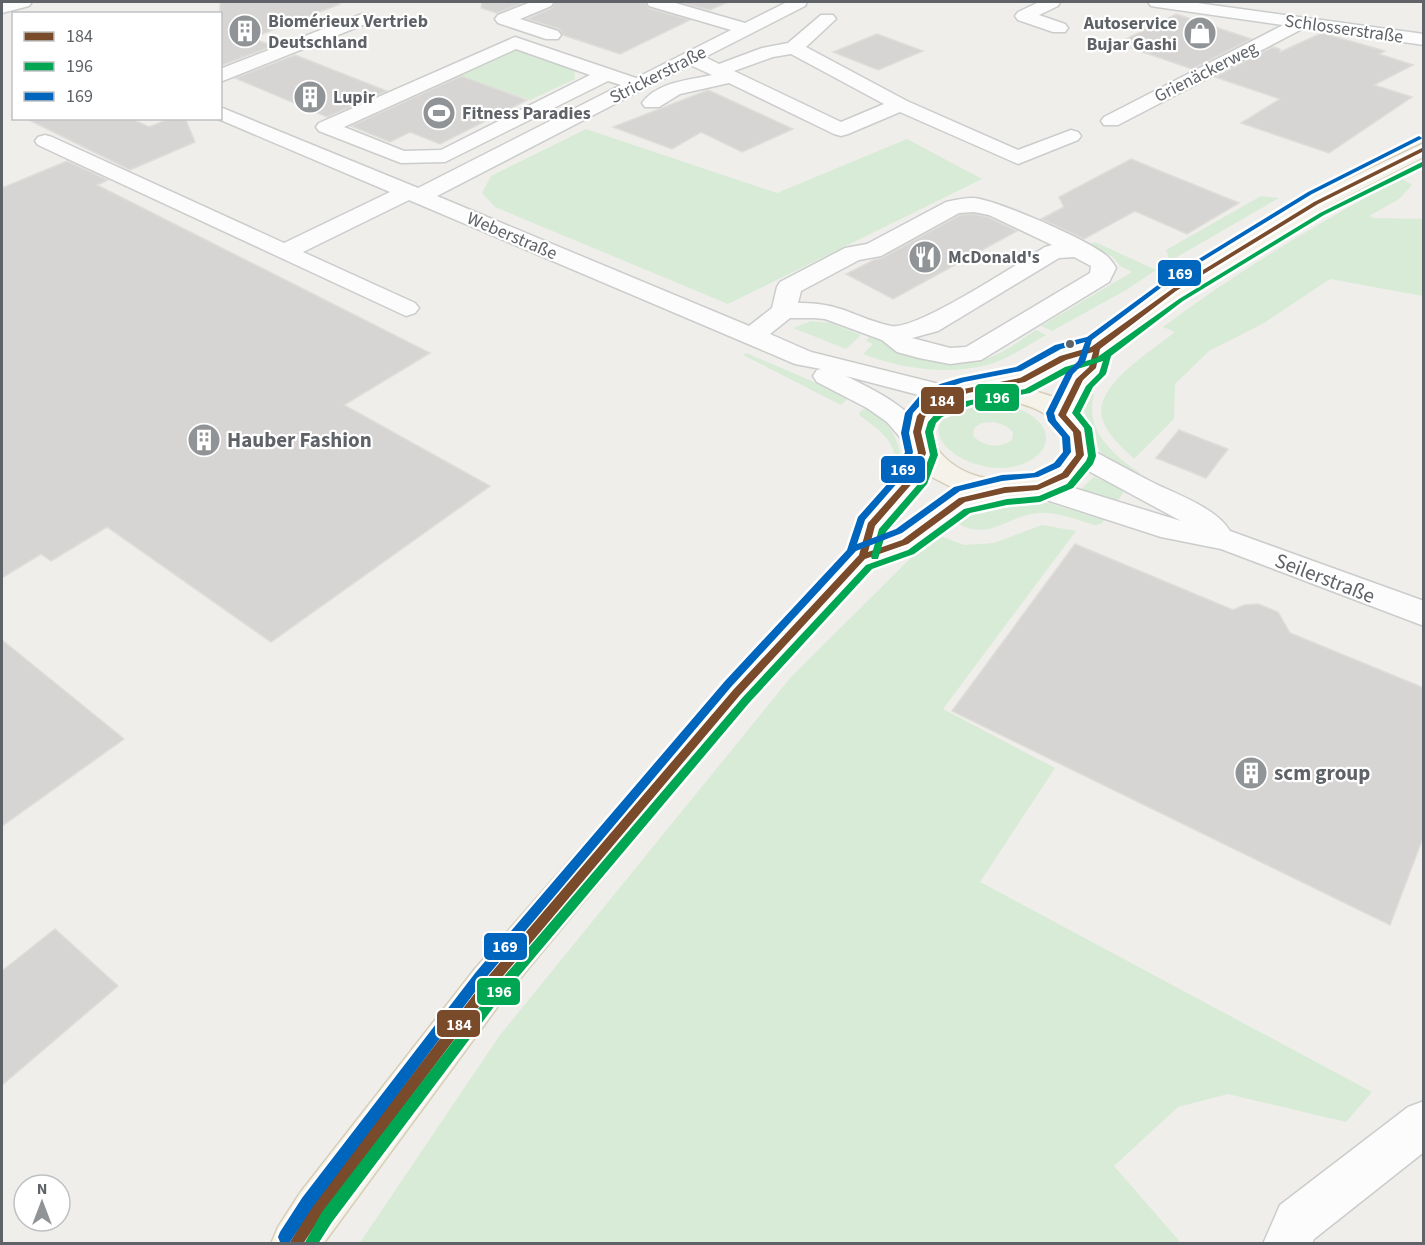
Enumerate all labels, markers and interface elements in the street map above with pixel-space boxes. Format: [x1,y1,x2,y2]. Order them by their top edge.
street label: Schlosserstraße [1283,8,1405,50]
place label: Biomérieux Vertrieb Deutschland [268,9,428,55]
place label: Autoservice Bujar Gashi [1083,11,1177,57]
legend [12,12,222,120]
building icon: Biomérieux Vertrieb Deutschland [227,13,263,49]
shop icon: Autoservice Bujar Gashi [1182,15,1218,51]
text: 184 [66,24,93,49]
street label: Grienäckerweg [1150,35,1262,109]
street label: Strickerstraße [605,40,711,110]
text: 196 [66,54,93,79]
building icon: Lupir [292,79,328,115]
text: 169 [66,84,93,109]
place label: Lupir [333,85,376,110]
sports icon: Fitness Paradies [421,95,457,131]
place label: Fitness Paradies [462,101,591,126]
street label: Weberstraße [463,206,561,266]
restaurant icon: McDonald's [907,239,943,275]
place label: McDonald's [948,245,1040,270]
line badge: 169 [1157,259,1202,287]
text: 169 [1167,263,1193,285]
unlabelled marker [1064,338,1076,350]
line badge: 196 [974,383,1020,412]
line badge: 184 [920,386,965,415]
text: 196 [984,387,1010,409]
text: 184 [929,390,955,412]
building icon: Hauber Fashion [186,422,222,458]
place label: Hauber Fashion [227,425,372,455]
line badge: 169 [880,455,926,484]
text: 169 [890,459,916,481]
street label: Seilerstraße [1271,545,1379,611]
building icon: scm group [1233,755,1269,791]
place label: scm group [1274,758,1370,788]
line badge: 169 [483,932,528,961]
text: 169 [492,936,518,958]
line badge: 196 [476,977,521,1006]
text: 196 [486,981,512,1003]
line badge: 184 [436,1009,481,1038]
text: 184 [446,1014,472,1036]
north arrow [12,1173,72,1233]
text: N [37,1178,47,1200]

